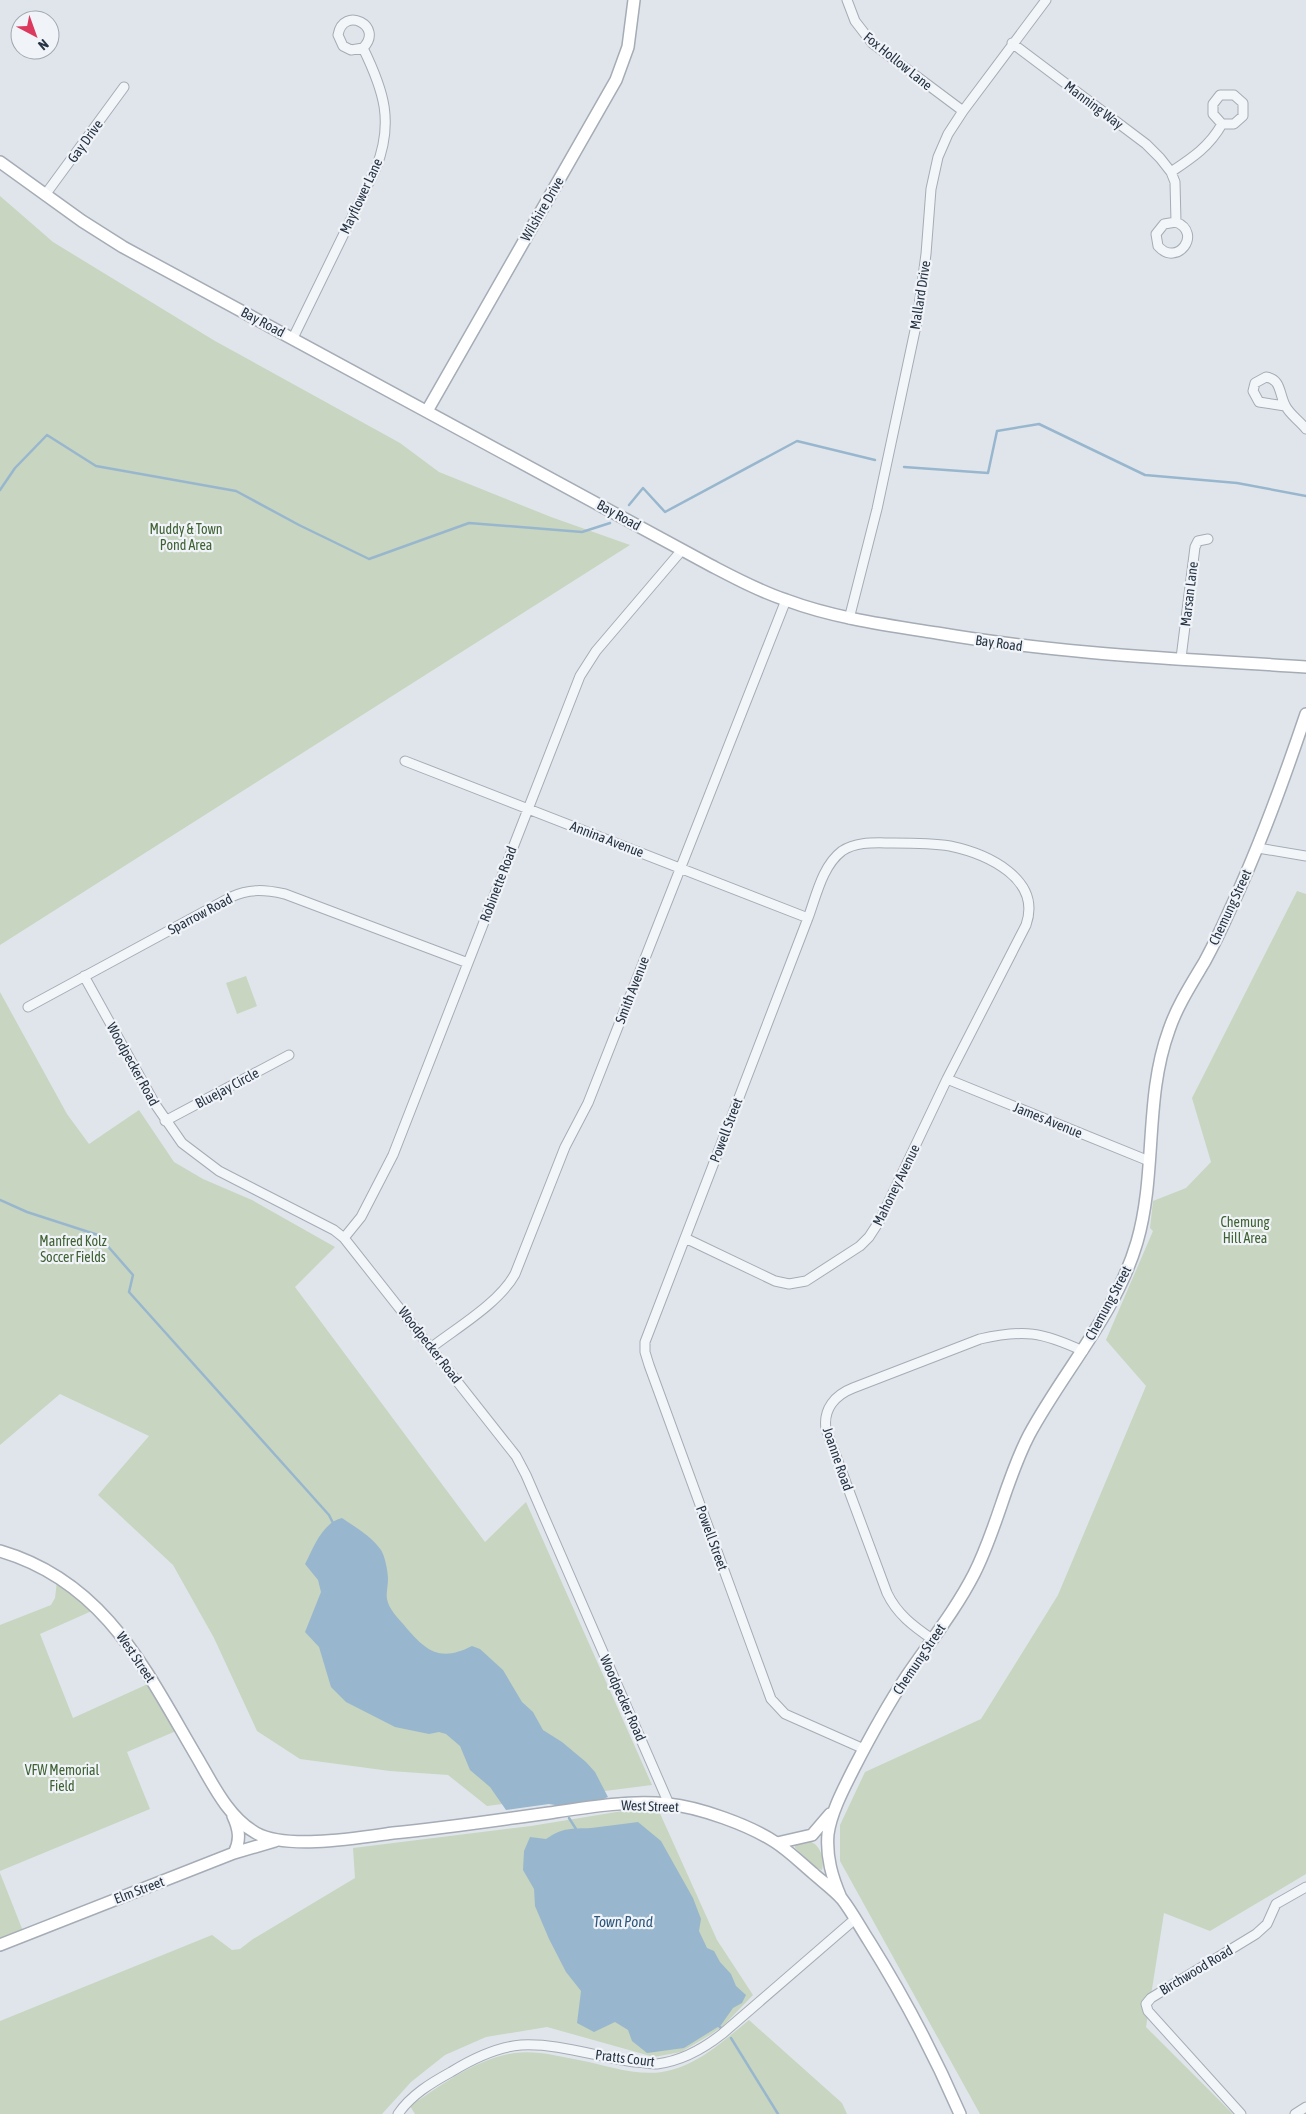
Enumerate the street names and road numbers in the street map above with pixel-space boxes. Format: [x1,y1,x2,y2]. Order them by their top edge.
street label: Fox Hollow Lane [861,29,935,93]
street label: Manning Way [1061,78,1127,132]
street label: Gay Drive [64,117,106,165]
street label: Mayflower Lane [337,156,385,236]
street label: Wilshire Drive [517,174,567,244]
street label: Mallard Drive [907,259,933,331]
street label: Bay Road [238,304,288,340]
street label: Bay Road [594,496,644,534]
street label: Marsan Lane [1177,561,1201,627]
street label: Bay Road [974,632,1024,654]
street label: Annina Avenue [568,818,646,860]
street label: Robinette Road [476,844,520,924]
street label: Chemung Street [1205,867,1255,947]
street label: Sparrow Road [165,890,235,938]
street label: Smith Avenue [612,954,652,1026]
street label: Woodpecker Road [104,1020,162,1108]
street label: Bluejay Circle [192,1065,262,1111]
street label: Powell Street [706,1095,746,1165]
street label: James Avenue [1011,1099,1085,1141]
street label: Mahoney Avenue [869,1142,923,1228]
street label: Chemung Street [1082,1263,1134,1343]
street label: Woodpecker Road [395,1304,465,1386]
street label: Joanne Road [820,1425,856,1493]
street label: Powell Street [693,1503,731,1573]
street label: Chemung Street [890,1621,948,1697]
street label: West Street [113,1629,159,1685]
street label: Woodpecker Road [597,1652,649,1744]
street label: West Street [621,1797,679,1815]
street label: Elm Street [112,1873,166,1907]
street label: Birchwood Road [1156,1942,1236,1998]
street label: Pratts Court [594,2046,656,2070]

